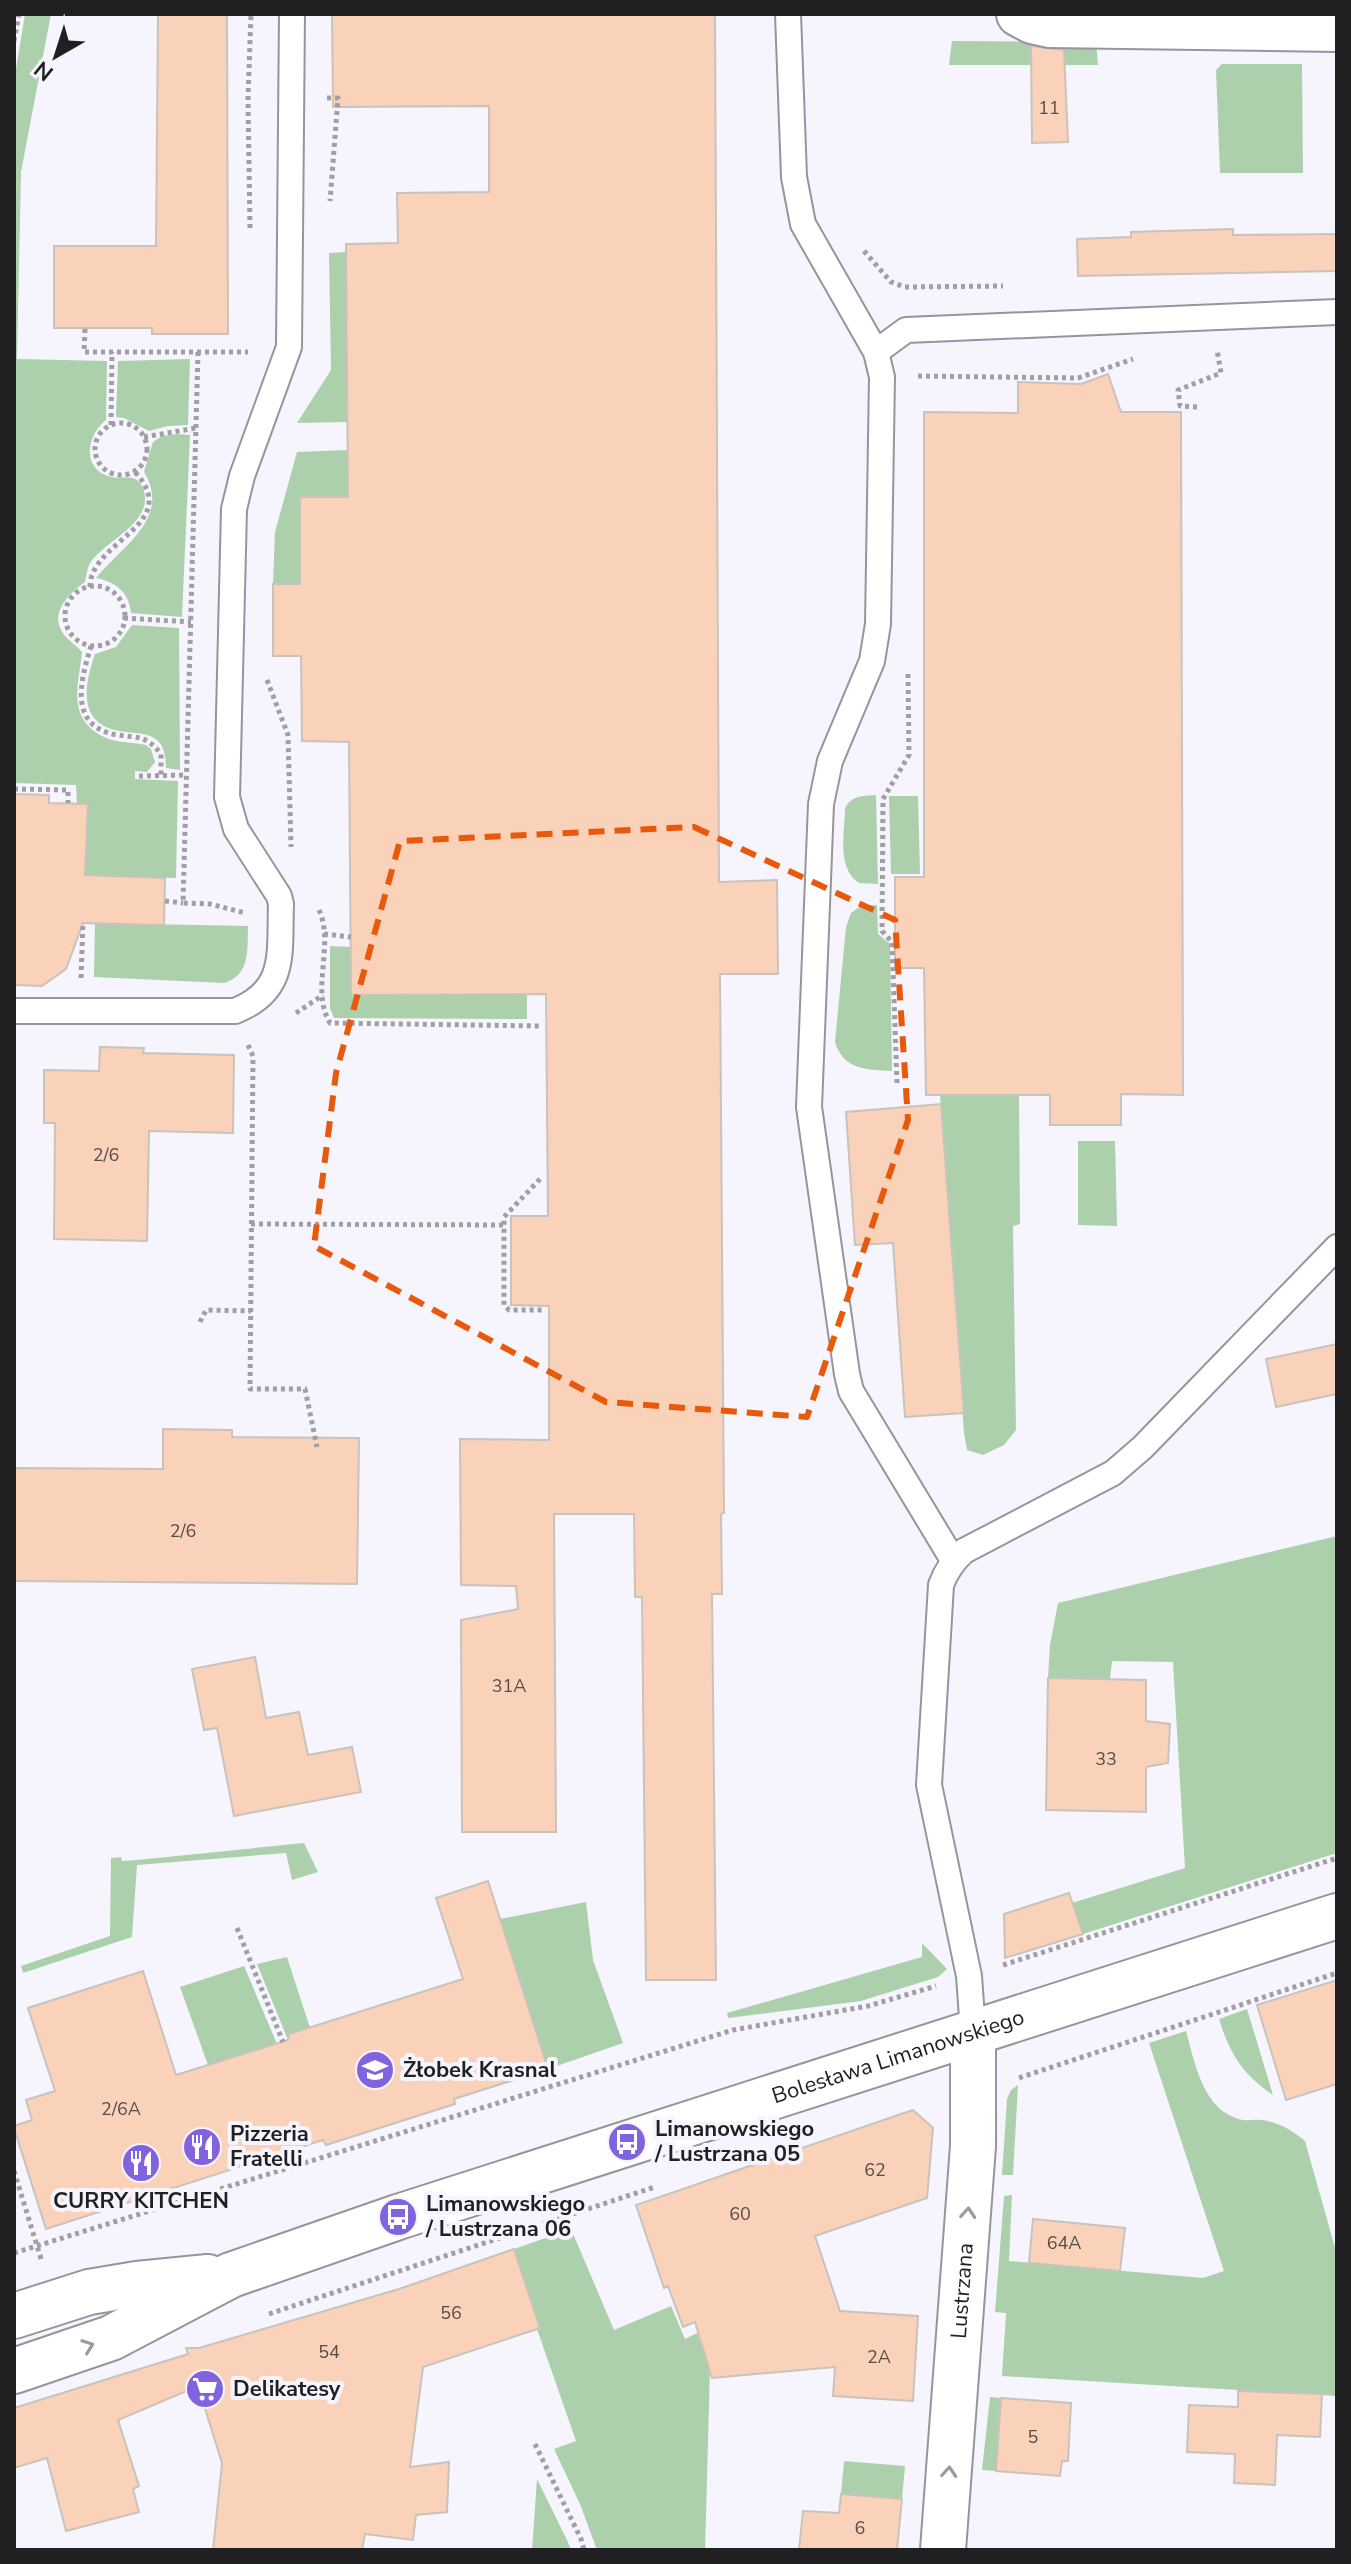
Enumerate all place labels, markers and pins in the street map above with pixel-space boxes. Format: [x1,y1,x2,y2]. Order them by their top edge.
school or university icon: Żłobek Krasnal [354,2049,396,2091]
place label: Żłobek Krasnal [403,2055,557,2085]
place label: Limanowskiego / Lustrzana 05 [654,2114,814,2169]
place label: Pizzeria Fratelli [230,2119,309,2174]
bus stop icon: Limanowskiego / Lustrzana 05 [606,2121,648,2163]
restaurant icon: Pizzeria Fratelli [181,2126,223,2168]
restaurant icon: CURRY KITCHEN [120,2142,162,2184]
place label: CURRY KITCHEN [53,2186,229,2216]
place label: Limanowskiego / Lustrzana 06 [425,2189,585,2244]
bus stop icon: Limanowskiego / Lustrzana 06 [377,2196,419,2238]
supermarket icon: Delikatesy [184,2368,226,2410]
place label: Delikatesy [233,2374,341,2404]

